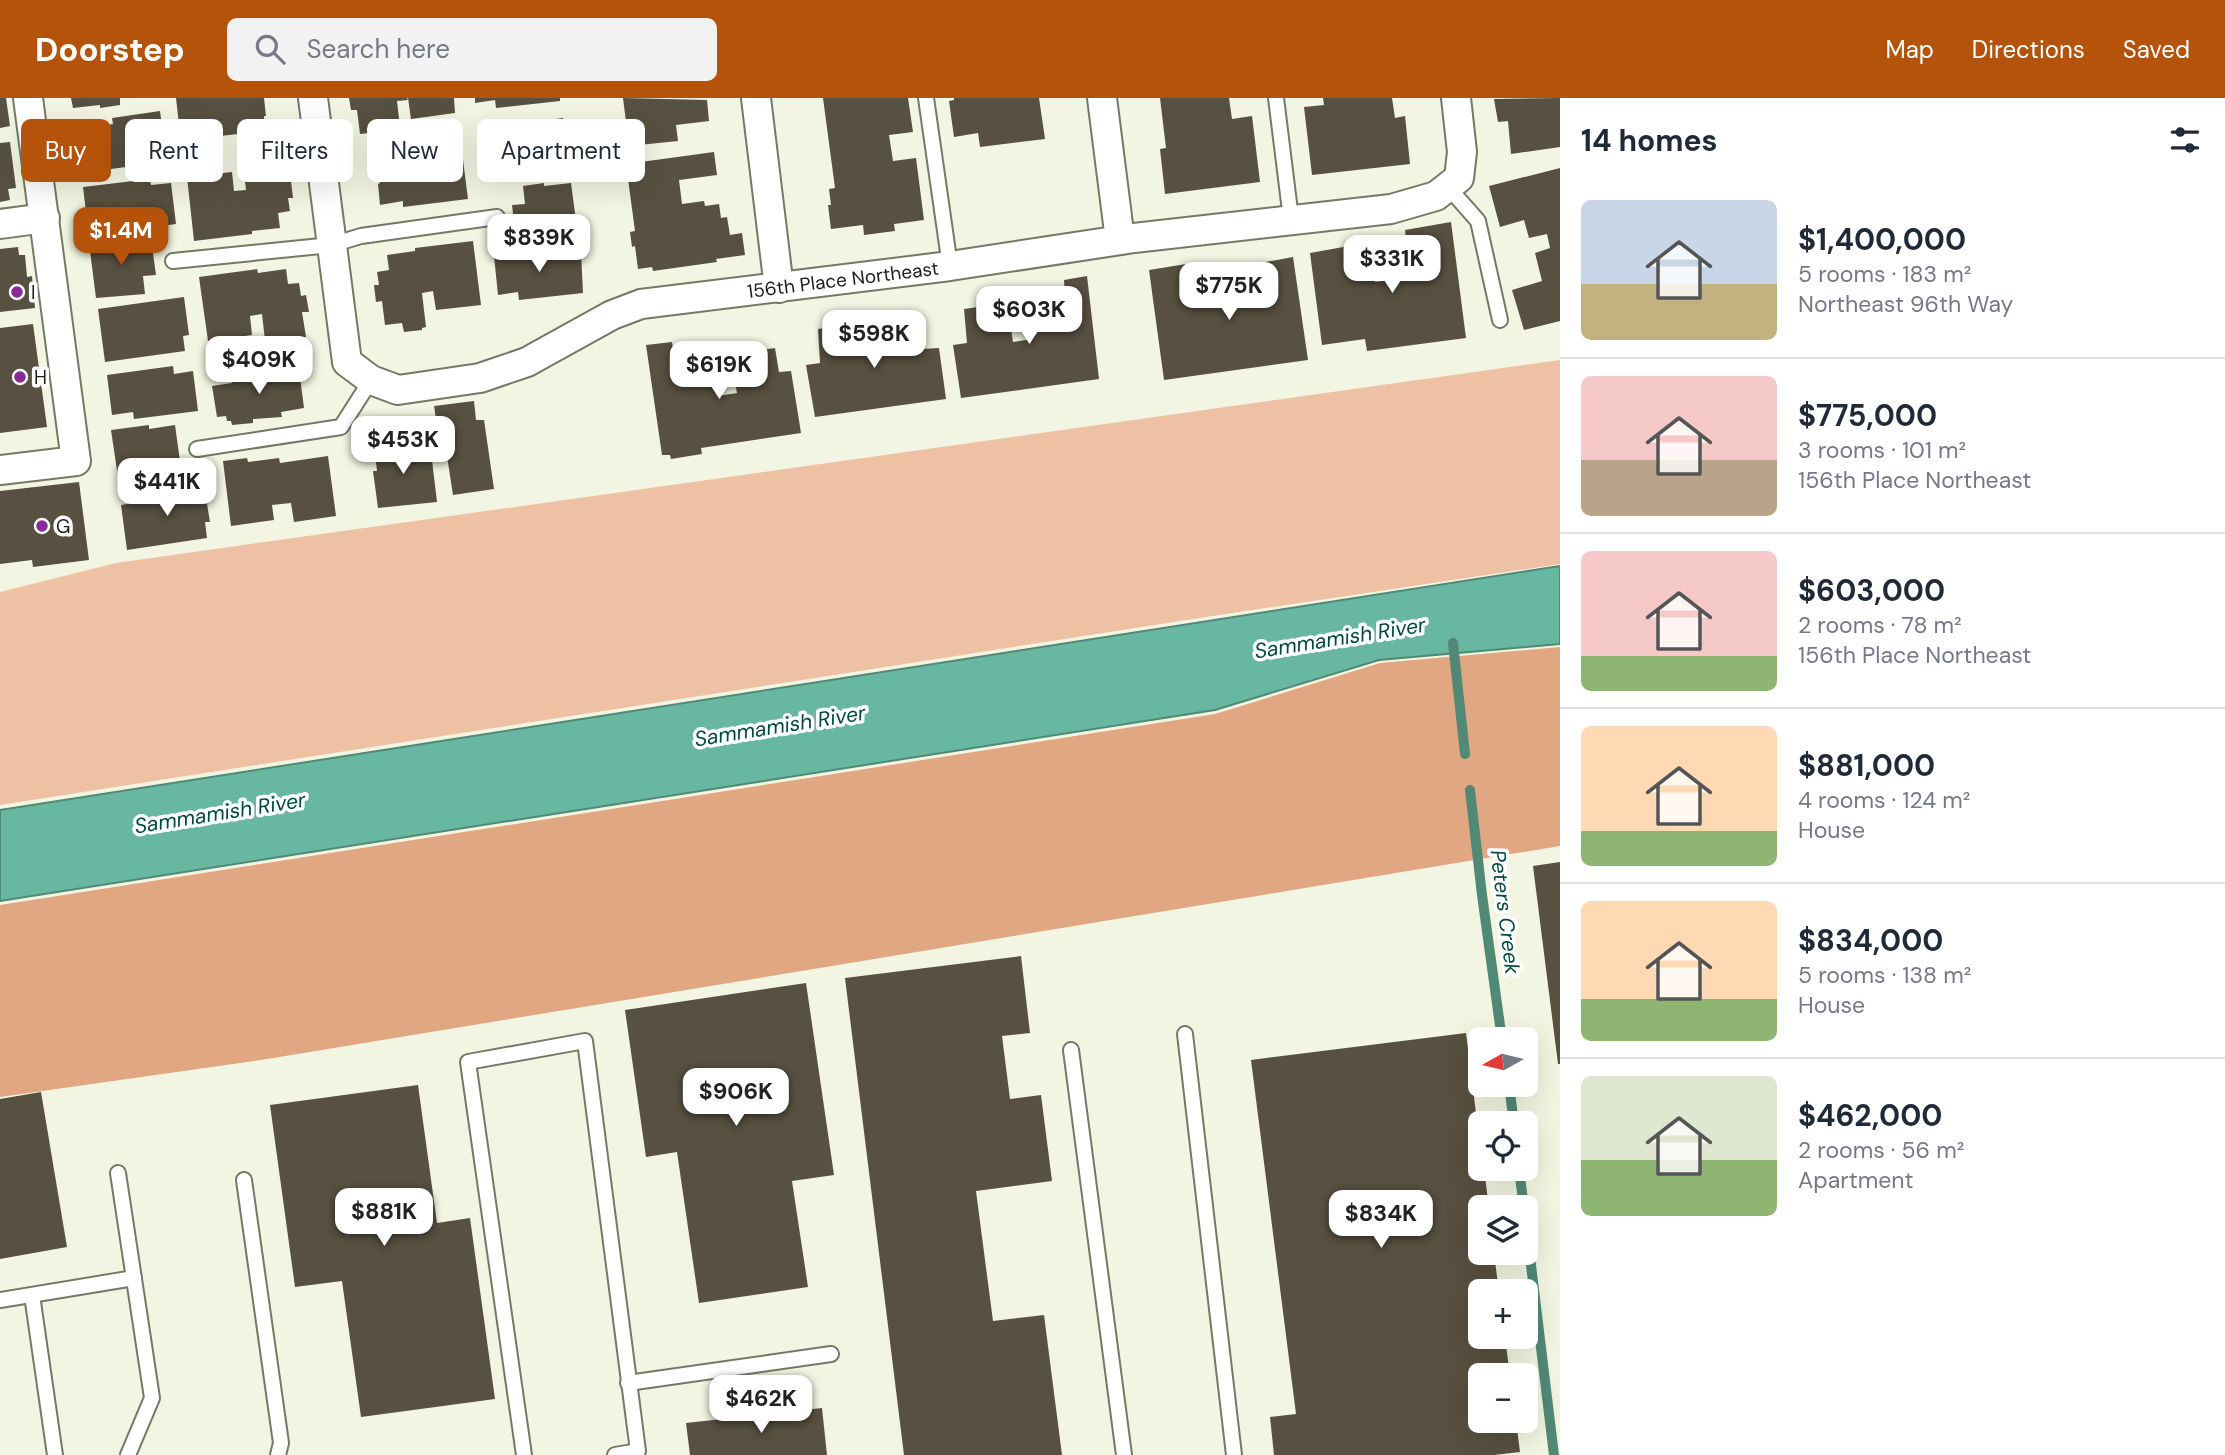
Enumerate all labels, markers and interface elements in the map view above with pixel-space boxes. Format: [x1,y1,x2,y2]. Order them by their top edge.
search box [227,18,717,81]
text: Doorstep [35,28,185,71]
icon: search [251,30,289,68]
text: Search here [307,32,450,66]
text: Map [1886,34,1934,65]
text: Directions [1972,34,2085,65]
text: Saved [2123,34,2190,65]
chip: Buy [21,119,111,182]
chip: Rent [125,119,223,182]
chip: Filters [237,119,353,182]
chip: New [367,119,463,182]
chip: Apartment [477,119,645,182]
text: 14 homes [1581,121,1718,160]
icon: filters [2166,121,2204,159]
pin: $1.4M [72,208,170,267]
pin: $839K [490,214,588,274]
text: $1.4M [89,215,153,245]
text: $1,400,000 [1798,220,1966,259]
text: $839K [503,222,575,252]
icon: home [1637,228,1721,312]
pin: $331K [1343,236,1441,295]
text: $331K [1360,243,1424,273]
street label: 156th Place Northeast [746,255,940,304]
text: 5 rooms · 183 m² [1798,259,1971,289]
pin: $775K [1180,262,1278,322]
text: $775K [1195,270,1263,300]
place label: I [31,280,35,305]
marker: I [9,284,25,300]
pin: $603K [980,286,1078,346]
text: Northeast 96th Way [1798,289,2013,319]
text: $603K [992,294,1066,324]
pin: $598K [825,310,923,370]
text: $598K [838,318,910,348]
pin: $409K [210,336,308,396]
pin: $619K [670,342,768,401]
text: $409K [222,344,296,374]
text: $619K [686,349,752,379]
place label: H [34,365,47,390]
marker: H [12,369,28,385]
text: $775,000 [1798,396,1937,435]
icon: home [1637,404,1721,488]
pin: $453K [354,416,452,476]
text: $453K [367,424,439,454]
text: 3 rooms · 101 m² [1798,435,1966,465]
pin: $441K [118,458,216,518]
text: 156th Place Northeast [1798,465,2031,495]
text: $441K [133,466,201,496]
place label: G [56,514,70,539]
marker: G [34,518,50,534]
text: $603,000 [1798,571,1945,610]
icon: home [1637,579,1721,663]
water label: Sammamish River [1252,610,1429,665]
text: 2 rooms · 78 m² [1798,610,1962,640]
text: 156th Place Northeast [1798,640,2031,670]
water label: Sammamish River [692,698,869,753]
text: $881,000 [1798,746,1935,785]
icon: home [1637,754,1721,838]
water label: Sammamish River [132,785,309,840]
text: 4 rooms · 124 m² [1798,785,1970,815]
text: House [1798,815,1865,845]
water label: Peters Creek [1483,848,1527,976]
text: $834,000 [1798,921,1943,960]
icon: home [1637,929,1721,1013]
text: 5 rooms · 138 m² [1798,960,1971,990]
text: House [1798,990,1865,1020]
north arrow [1468,1027,1538,1097]
map controls [1468,1027,1538,1433]
pin: $906K [687,1068,785,1128]
text: $906K [699,1076,773,1106]
text: $462,000 [1798,1096,1942,1135]
icon: home [1637,1104,1721,1188]
button: locate [1468,1111,1538,1181]
text: 2 rooms · 56 m² [1798,1135,1964,1165]
text: Apartment [1798,1165,1913,1195]
pin: $881K [335,1188,433,1248]
pin: $834K [1332,1190,1430,1250]
button: layers [1468,1195,1538,1265]
text: $881K [351,1196,417,1226]
text: $834K [1345,1198,1417,1228]
button: + [1468,1279,1538,1349]
button: − [1468,1363,1538,1433]
pin: $462K [712,1376,810,1435]
text: $462K [725,1383,797,1413]

